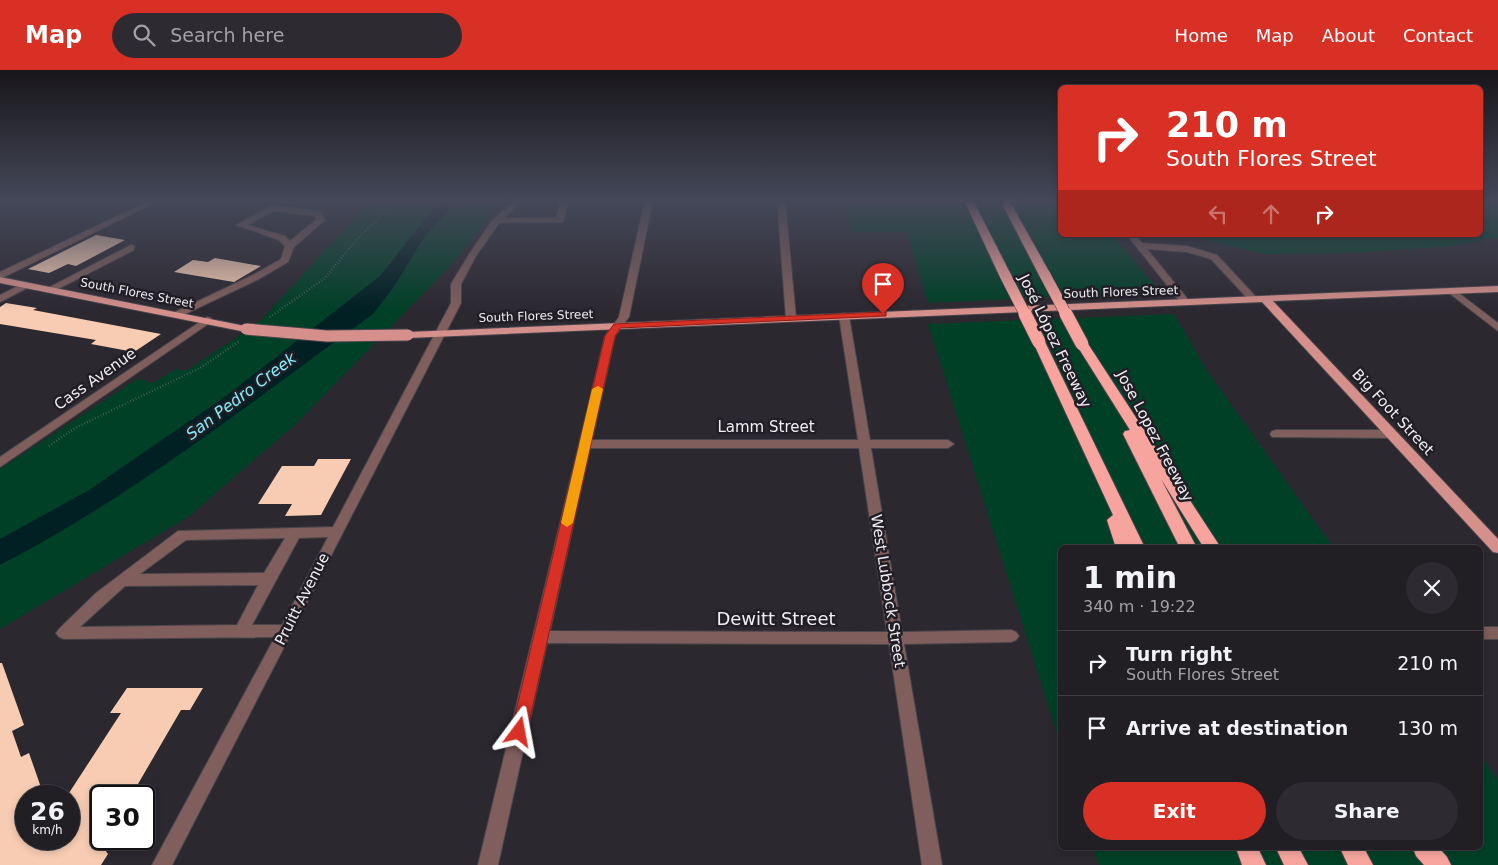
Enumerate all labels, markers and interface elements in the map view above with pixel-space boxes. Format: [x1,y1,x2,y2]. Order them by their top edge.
search box [112,13,462,58]
text: Map [25,21,82,49]
icon: search [130,21,158,49]
text: Search here [170,24,284,46]
text: Home [1175,25,1228,46]
text: Map [1256,25,1294,46]
text: About [1322,25,1375,46]
text: Contact [1403,25,1473,46]
icon: right [1083,105,1148,170]
text: 210 m [1166,105,1288,145]
text: South Flores Street [1166,146,1377,171]
icon: left [1204,200,1232,228]
icon: ahead [1257,200,1285,228]
icon: right [1310,200,1338,228]
pin [862,263,904,314]
icon: arrive [869,270,897,298]
street label: José López Freeway [1014,270,1095,411]
street label: South Flores Street [79,275,195,311]
street label: South Flores Street [1063,283,1179,301]
street label: South Flores Street [478,307,594,325]
street label: Cass Avenue [51,344,139,414]
water label: San Pedro Creek [182,348,300,444]
street label: Big Foot Street [1348,365,1438,459]
street label: Jose Lopez Freeway [1112,366,1197,505]
street label: Lamm Street [717,418,815,436]
street label: West Lubbock Street [867,513,909,669]
street label: Pruitt Avenue [271,550,333,648]
text: 1 min [1083,560,1177,595]
button: close [1406,562,1458,614]
text: 340 m · 19:22 [1083,597,1196,616]
street label: Dewitt Street [716,608,836,629]
text: Turn right [1126,643,1232,665]
icon: right [1083,649,1111,677]
text: 210 m [1397,652,1458,674]
text: South Flores Street [1126,665,1279,684]
position arrow [492,705,544,757]
icon: arrive [1083,714,1111,742]
text: Arrive at destination [1126,717,1348,739]
text: 130 m [1397,717,1458,739]
button: Exit [1083,782,1266,840]
button: Share [1276,782,1458,840]
speed limit sign: 30 [90,785,155,850]
text: 26 [30,797,65,826]
text: km/h [32,823,63,837]

